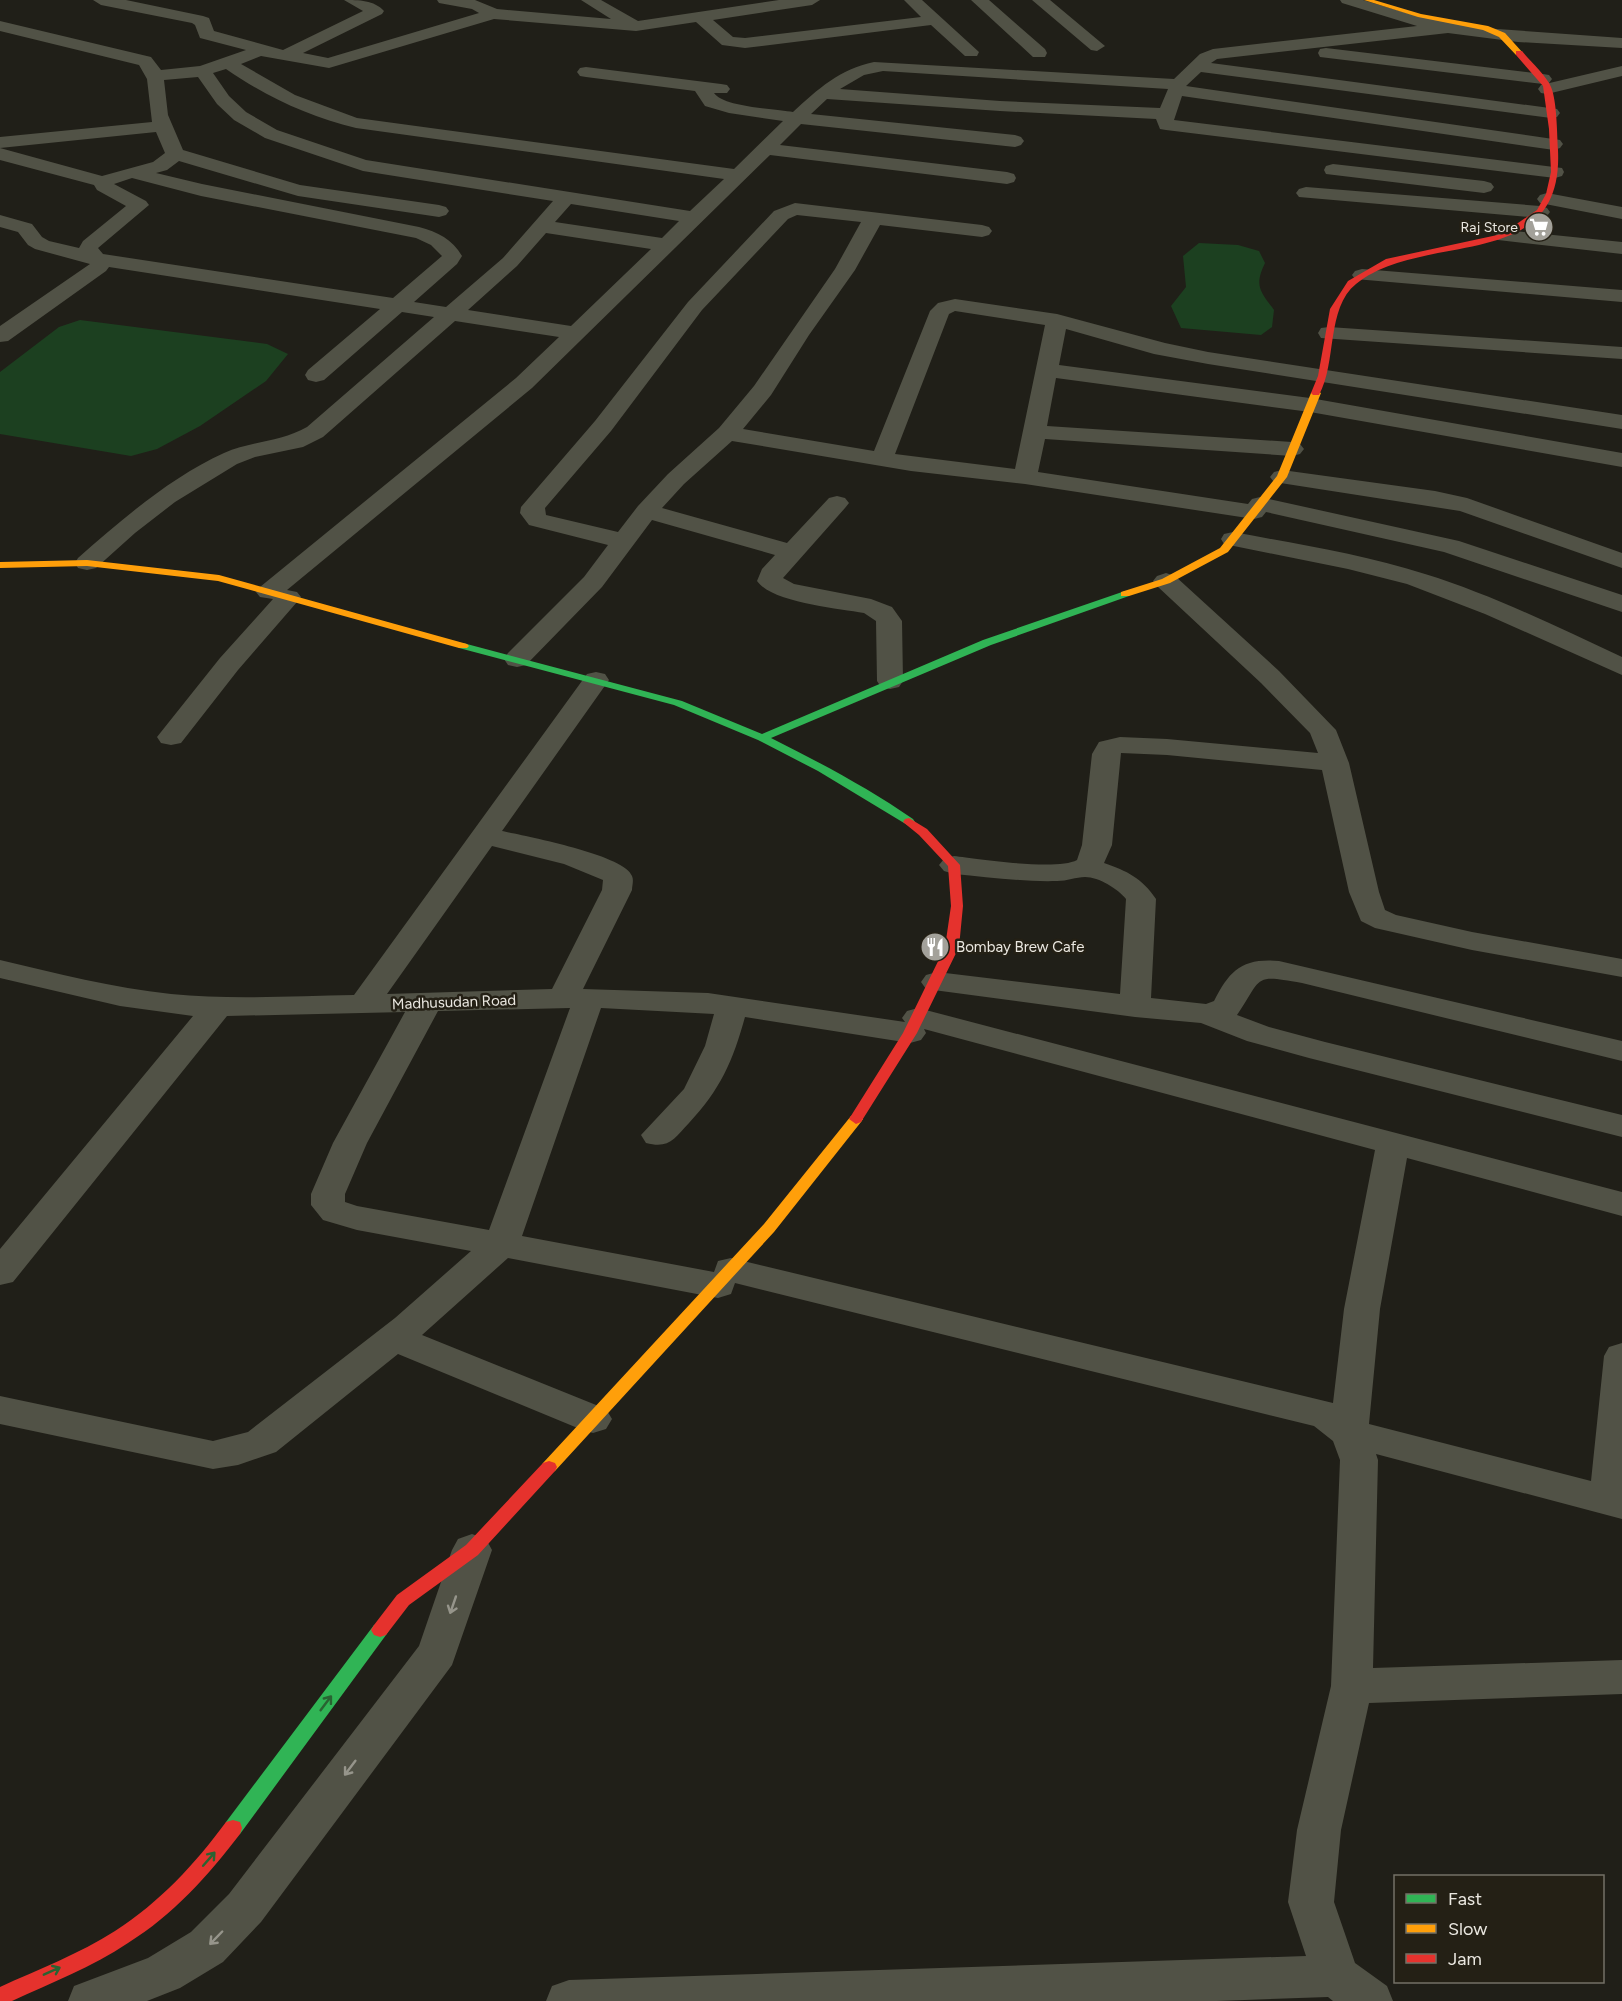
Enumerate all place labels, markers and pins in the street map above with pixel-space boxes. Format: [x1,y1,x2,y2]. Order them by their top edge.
supermarket icon: Raj Store [1523,211,1555,243]
place label: Raj Store [1461,219,1518,236]
restaurant icon: Bombay Brew Cafe [919,931,951,963]
place label: Bombay Brew Cafe [956,938,1084,956]

